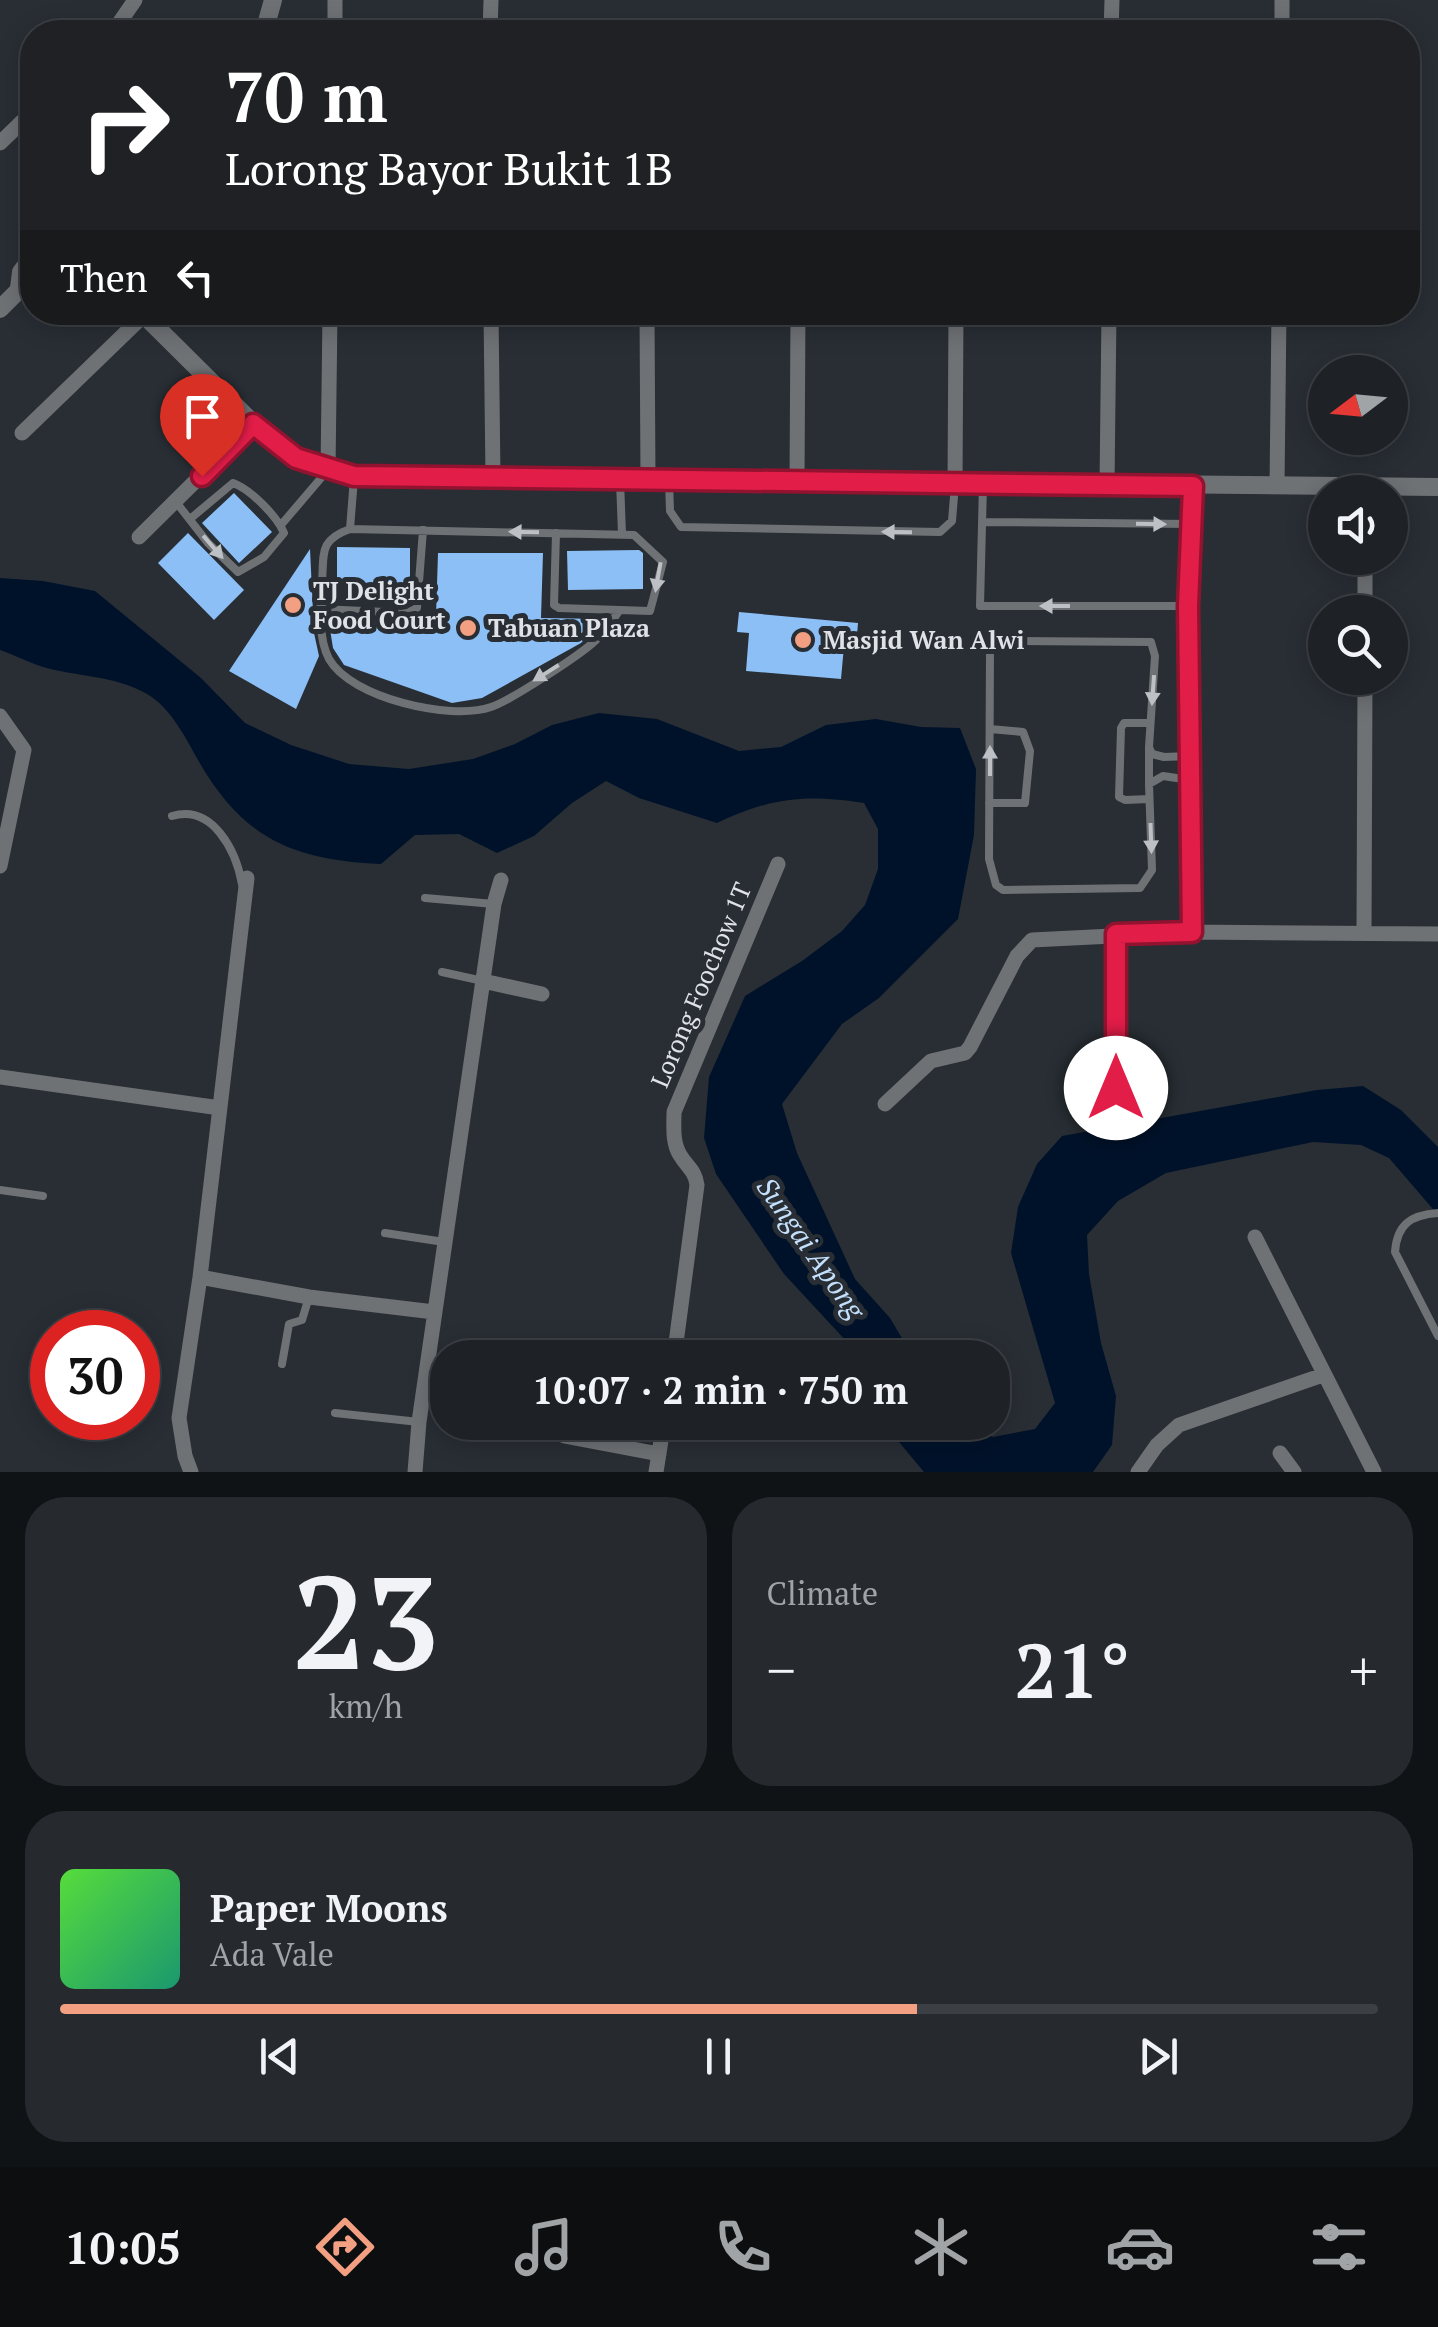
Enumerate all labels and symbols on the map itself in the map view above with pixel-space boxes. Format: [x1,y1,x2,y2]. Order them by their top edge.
north arrow [1308,355,1408,455]
pin [160,374,245,477]
one-way arrow [1135,516,1167,532]
one-way arrow [880,523,912,539]
one-way arrow [508,524,540,540]
one-way arrow [201,534,223,559]
one-way arrow [650,562,665,593]
place label: TJ Delight Food Court [313,574,446,636]
marker: TJ Delight Food Court [282,594,304,616]
one-way arrow [1038,598,1070,614]
place label: Tabuan Plaza [488,611,650,644]
marker: Tabuan Plaza [457,617,479,639]
place label: Masjid Wan Alwi [823,623,1025,656]
marker: Masjid Wan Alwi [792,629,814,651]
one-way arrow [532,664,560,682]
one-way arrow [1144,675,1160,707]
one-way arrow [982,745,998,777]
one-way arrow [1143,822,1159,854]
street label: Lorong Foochow 1T [643,877,759,1092]
position arrow [1064,1036,1168,1140]
water label: Sungai Apong [749,1169,875,1328]
speed limit sign: 30 [30,1310,160,1440]

